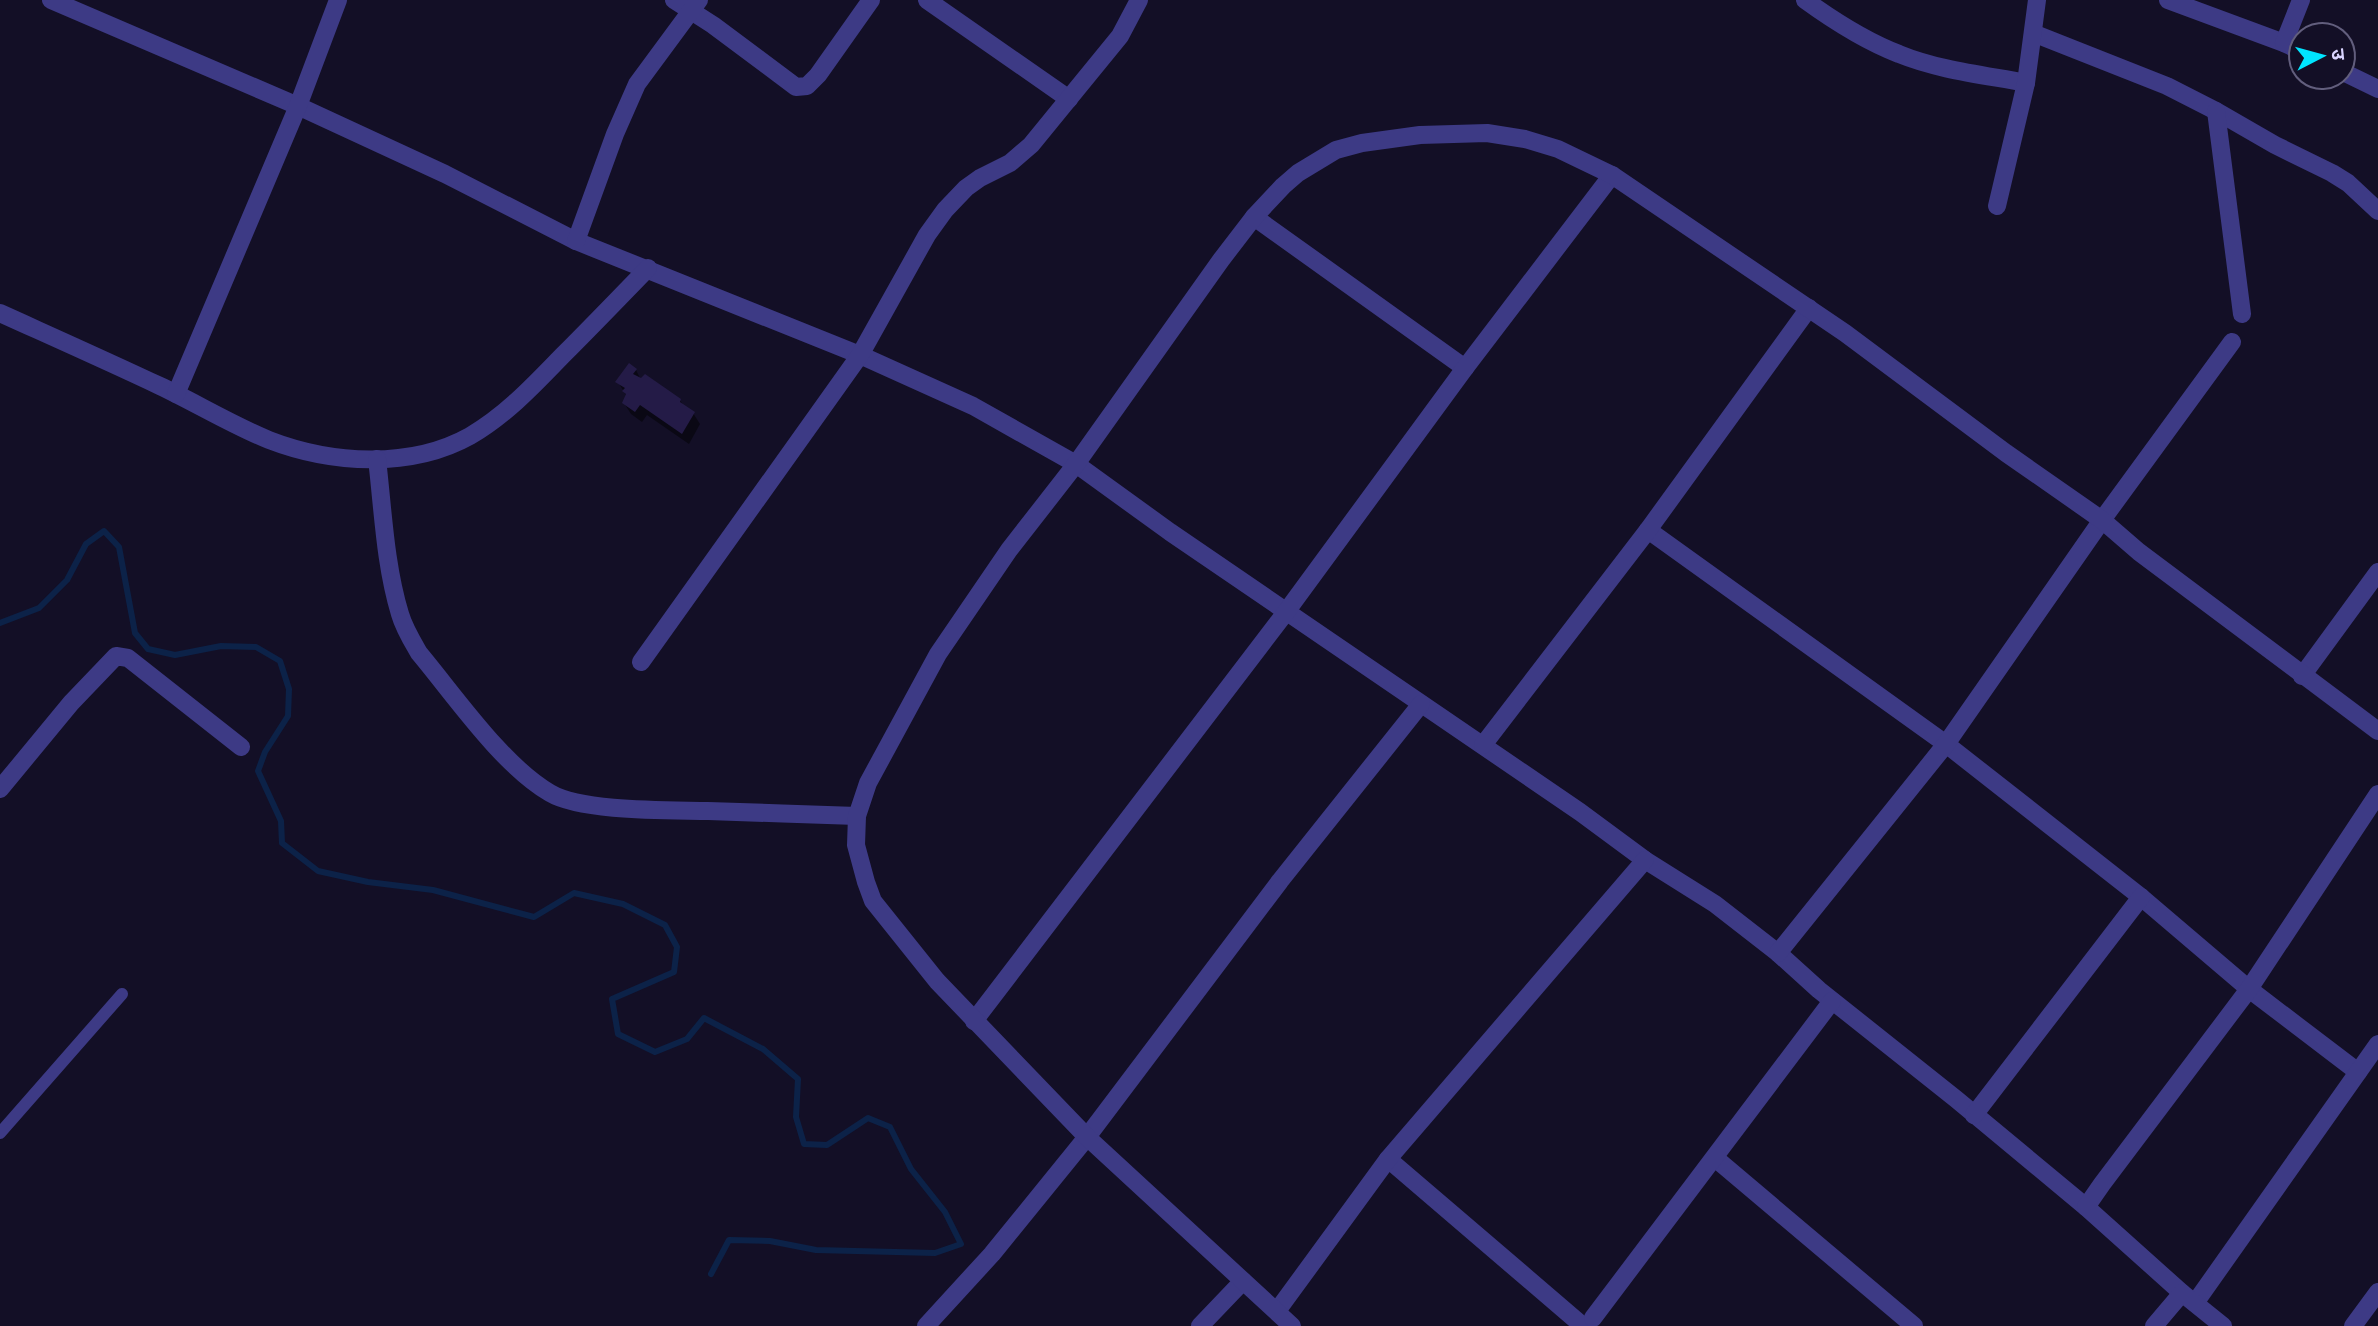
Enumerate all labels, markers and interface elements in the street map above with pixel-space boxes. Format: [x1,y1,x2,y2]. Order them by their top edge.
north arrow [2287,21,2357,91]
text: उ [2326,48,2351,62]

